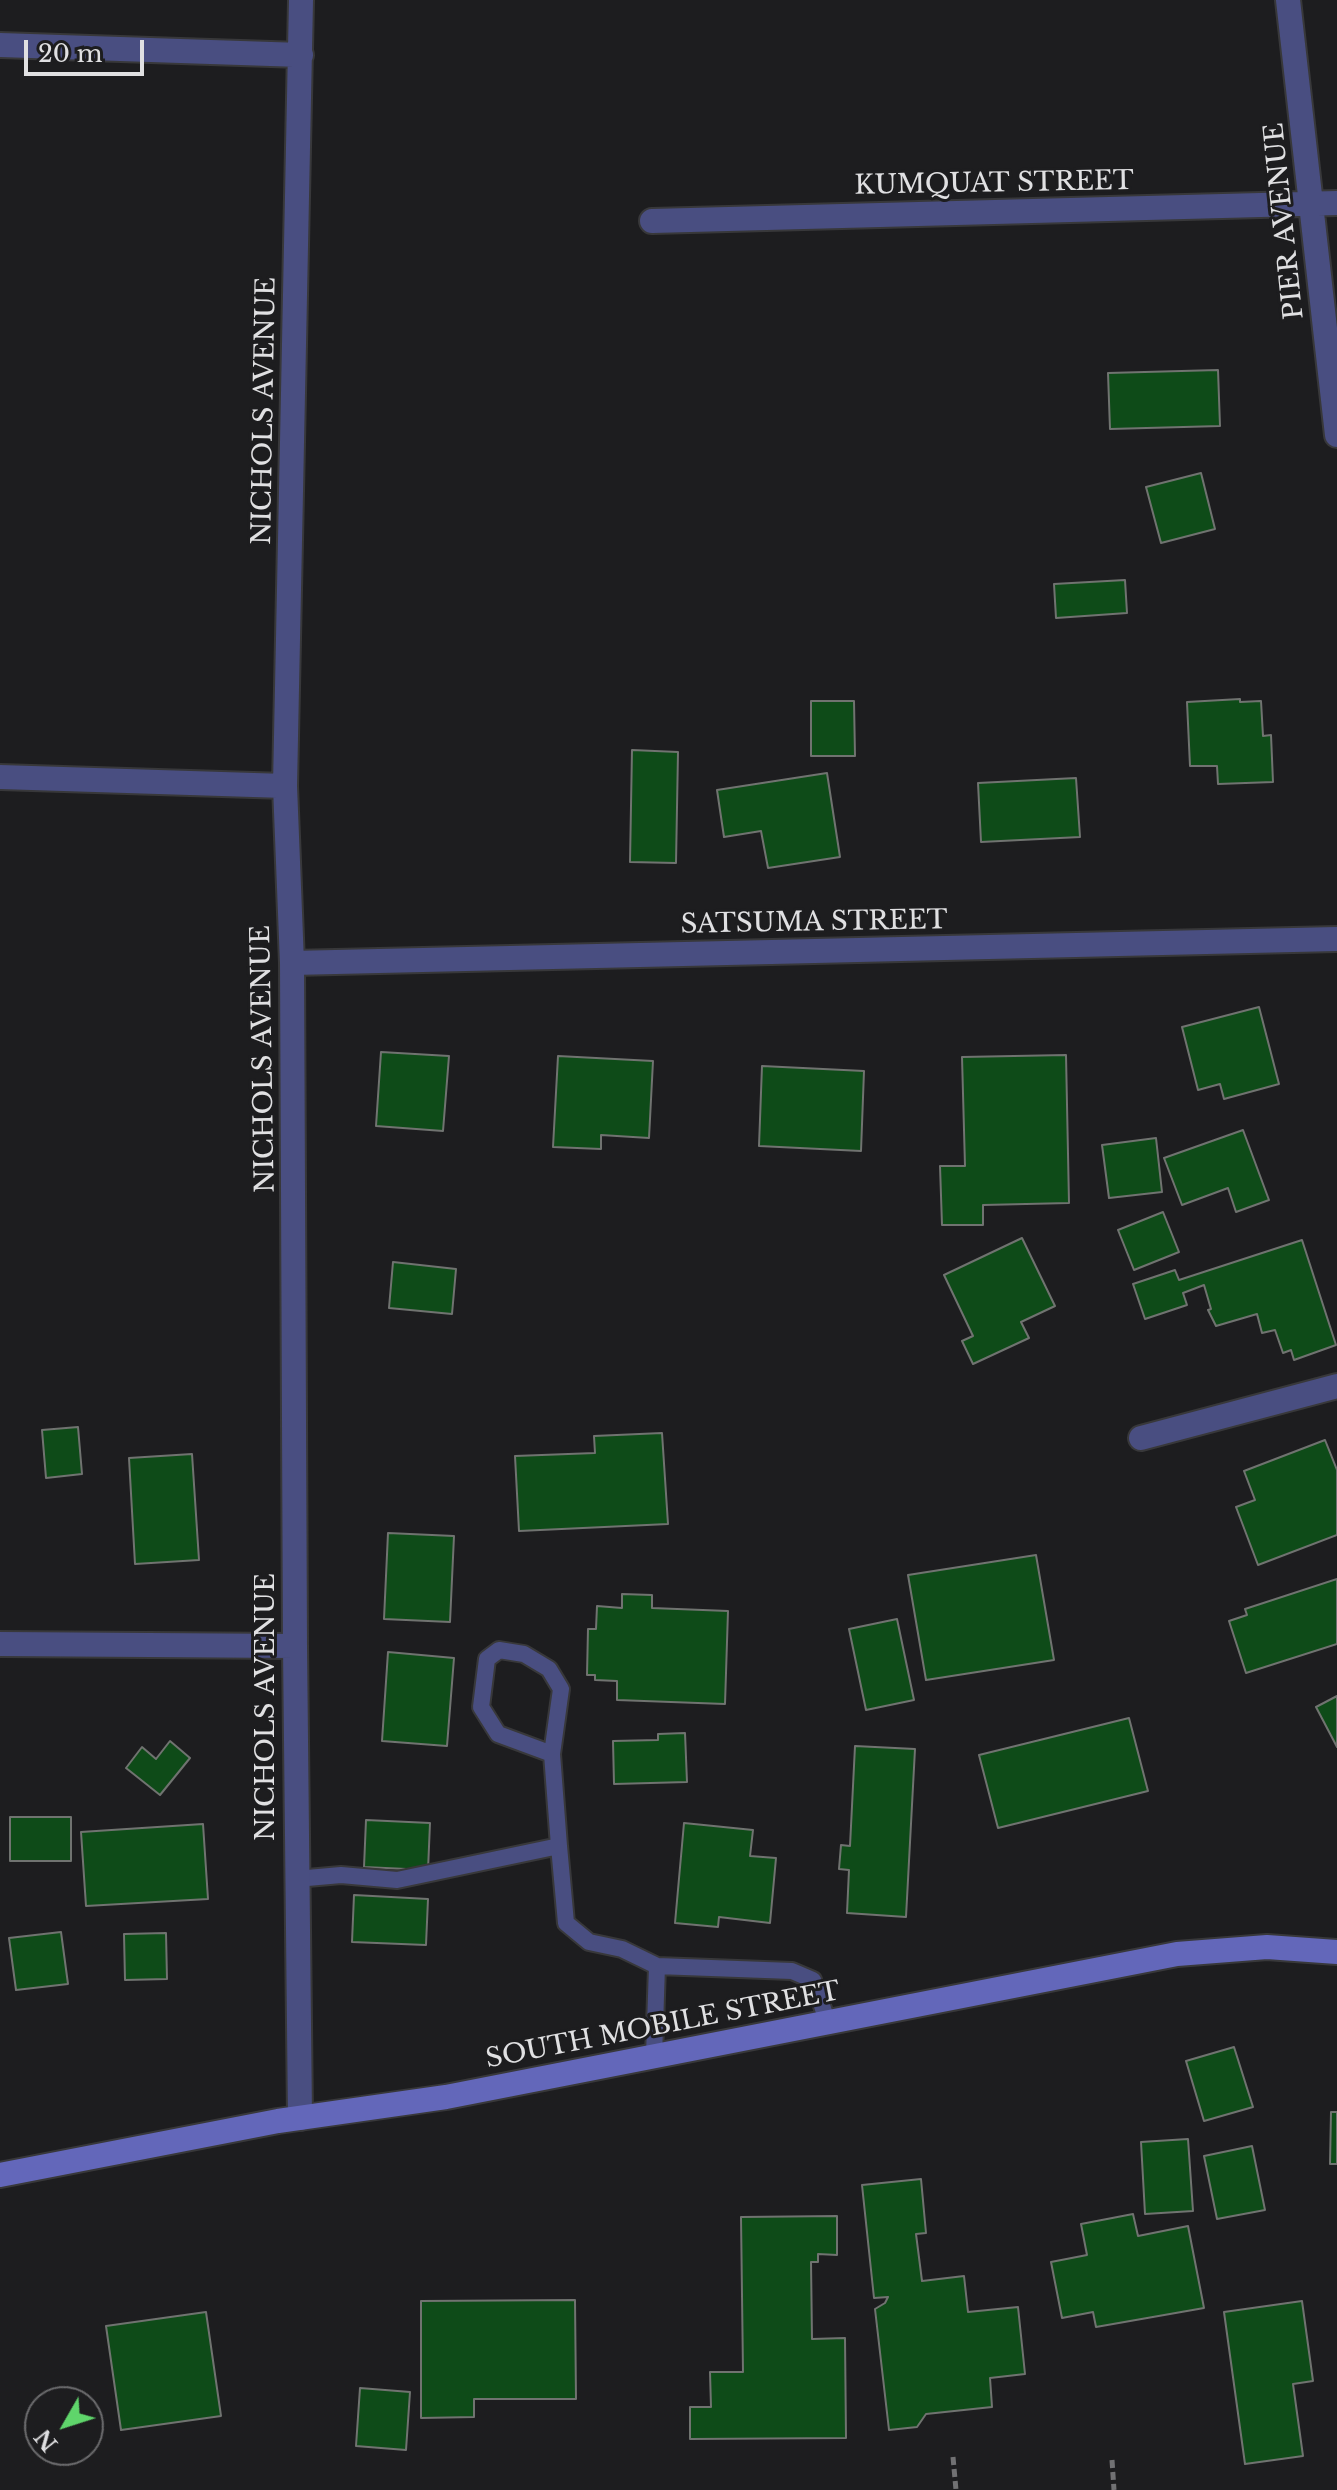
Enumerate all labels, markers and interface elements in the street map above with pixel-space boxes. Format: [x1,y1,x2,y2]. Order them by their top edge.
scale bar [28,24,148,74]
text: 20 m [38,39,103,68]
street label: PIER AVENUE [1259,121,1311,321]
street label: KUMQUAT STREET [854,166,1134,202]
street label: NICHOLS AVENUE [247,277,283,545]
street label: SATSUMA STREET [680,905,948,941]
street label: NICHOLS AVENUE [246,925,282,1193]
street label: NICHOLS AVENUE [251,1573,283,1841]
street label: SOUTH MOBILE STREET [483,1976,843,2076]
north arrow [24,2386,104,2466]
text: N [30,2424,64,2457]

